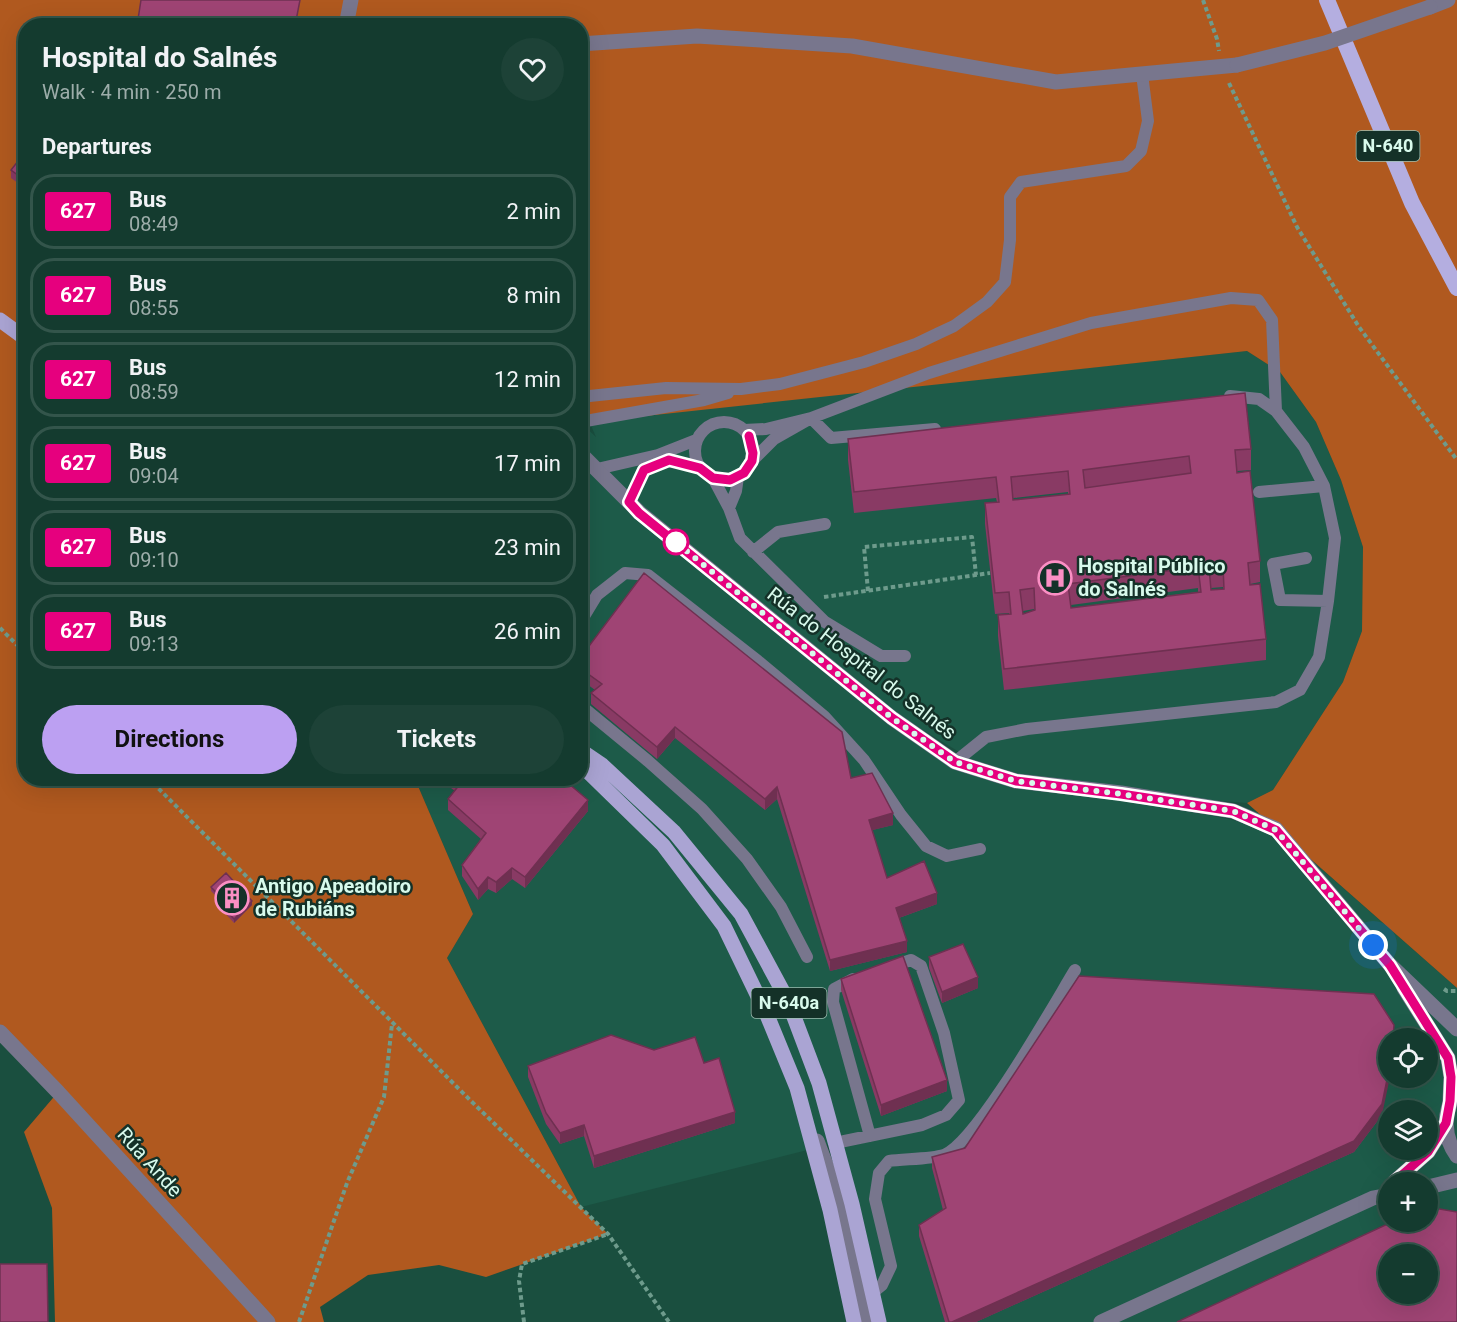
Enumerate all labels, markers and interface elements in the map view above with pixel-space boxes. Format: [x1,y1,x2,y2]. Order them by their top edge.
button: heart [501,38,564,101]
text: Hospital do Salnés [42,41,277,74]
text: Walk · 4 min · 250 m [42,80,221,104]
road number: N-640 [1356,131,1420,161]
text: Departures [42,134,152,159]
text: Bus [129,187,167,212]
text: 627 [60,199,96,223]
text: 2 min [506,199,561,224]
text: 08:49 [129,212,179,236]
text: Bus [129,271,167,296]
text: 627 [60,283,96,307]
text: 8 min [506,283,561,308]
text: 08:55 [129,296,179,320]
text: Bus [129,355,167,380]
text: 627 [60,367,96,391]
text: 12 min [494,367,561,392]
text: 08:59 [129,380,179,404]
text: Bus [129,439,167,464]
text: 627 [60,451,96,475]
text: 17 min [494,451,561,476]
text: 09:04 [129,464,179,488]
text: Bus [129,523,167,548]
unlabelled marker [663,529,689,555]
text: 627 [60,535,96,559]
text: 23 min [494,535,561,560]
text: 09:10 [129,548,179,572]
place label: Hospital Público do Salnés [1078,554,1226,601]
hospital icon: Hospital Público do Salnés [1037,560,1073,596]
street label: Rúa do Hospital do Salnés [763,582,961,744]
text: Bus [129,607,167,632]
text: 627 [60,619,96,643]
text: 26 min [494,619,561,644]
text: 09:13 [129,632,179,656]
button: Directions [42,705,297,774]
button: Tickets [309,705,564,774]
place label: Antigo Apeadoiro de Rubiáns [255,874,411,921]
building icon: Antigo Apeadoiro de Rubiáns [214,880,250,916]
your location [1358,930,1388,960]
road number: N-640a [752,988,826,1018]
map controls [1378,1028,1438,1304]
button: locate [1378,1028,1438,1088]
button: layers [1378,1100,1438,1160]
street label: Rúa Ande [113,1122,187,1202]
button: + [1378,1172,1438,1232]
button: − [1378,1244,1438,1304]

